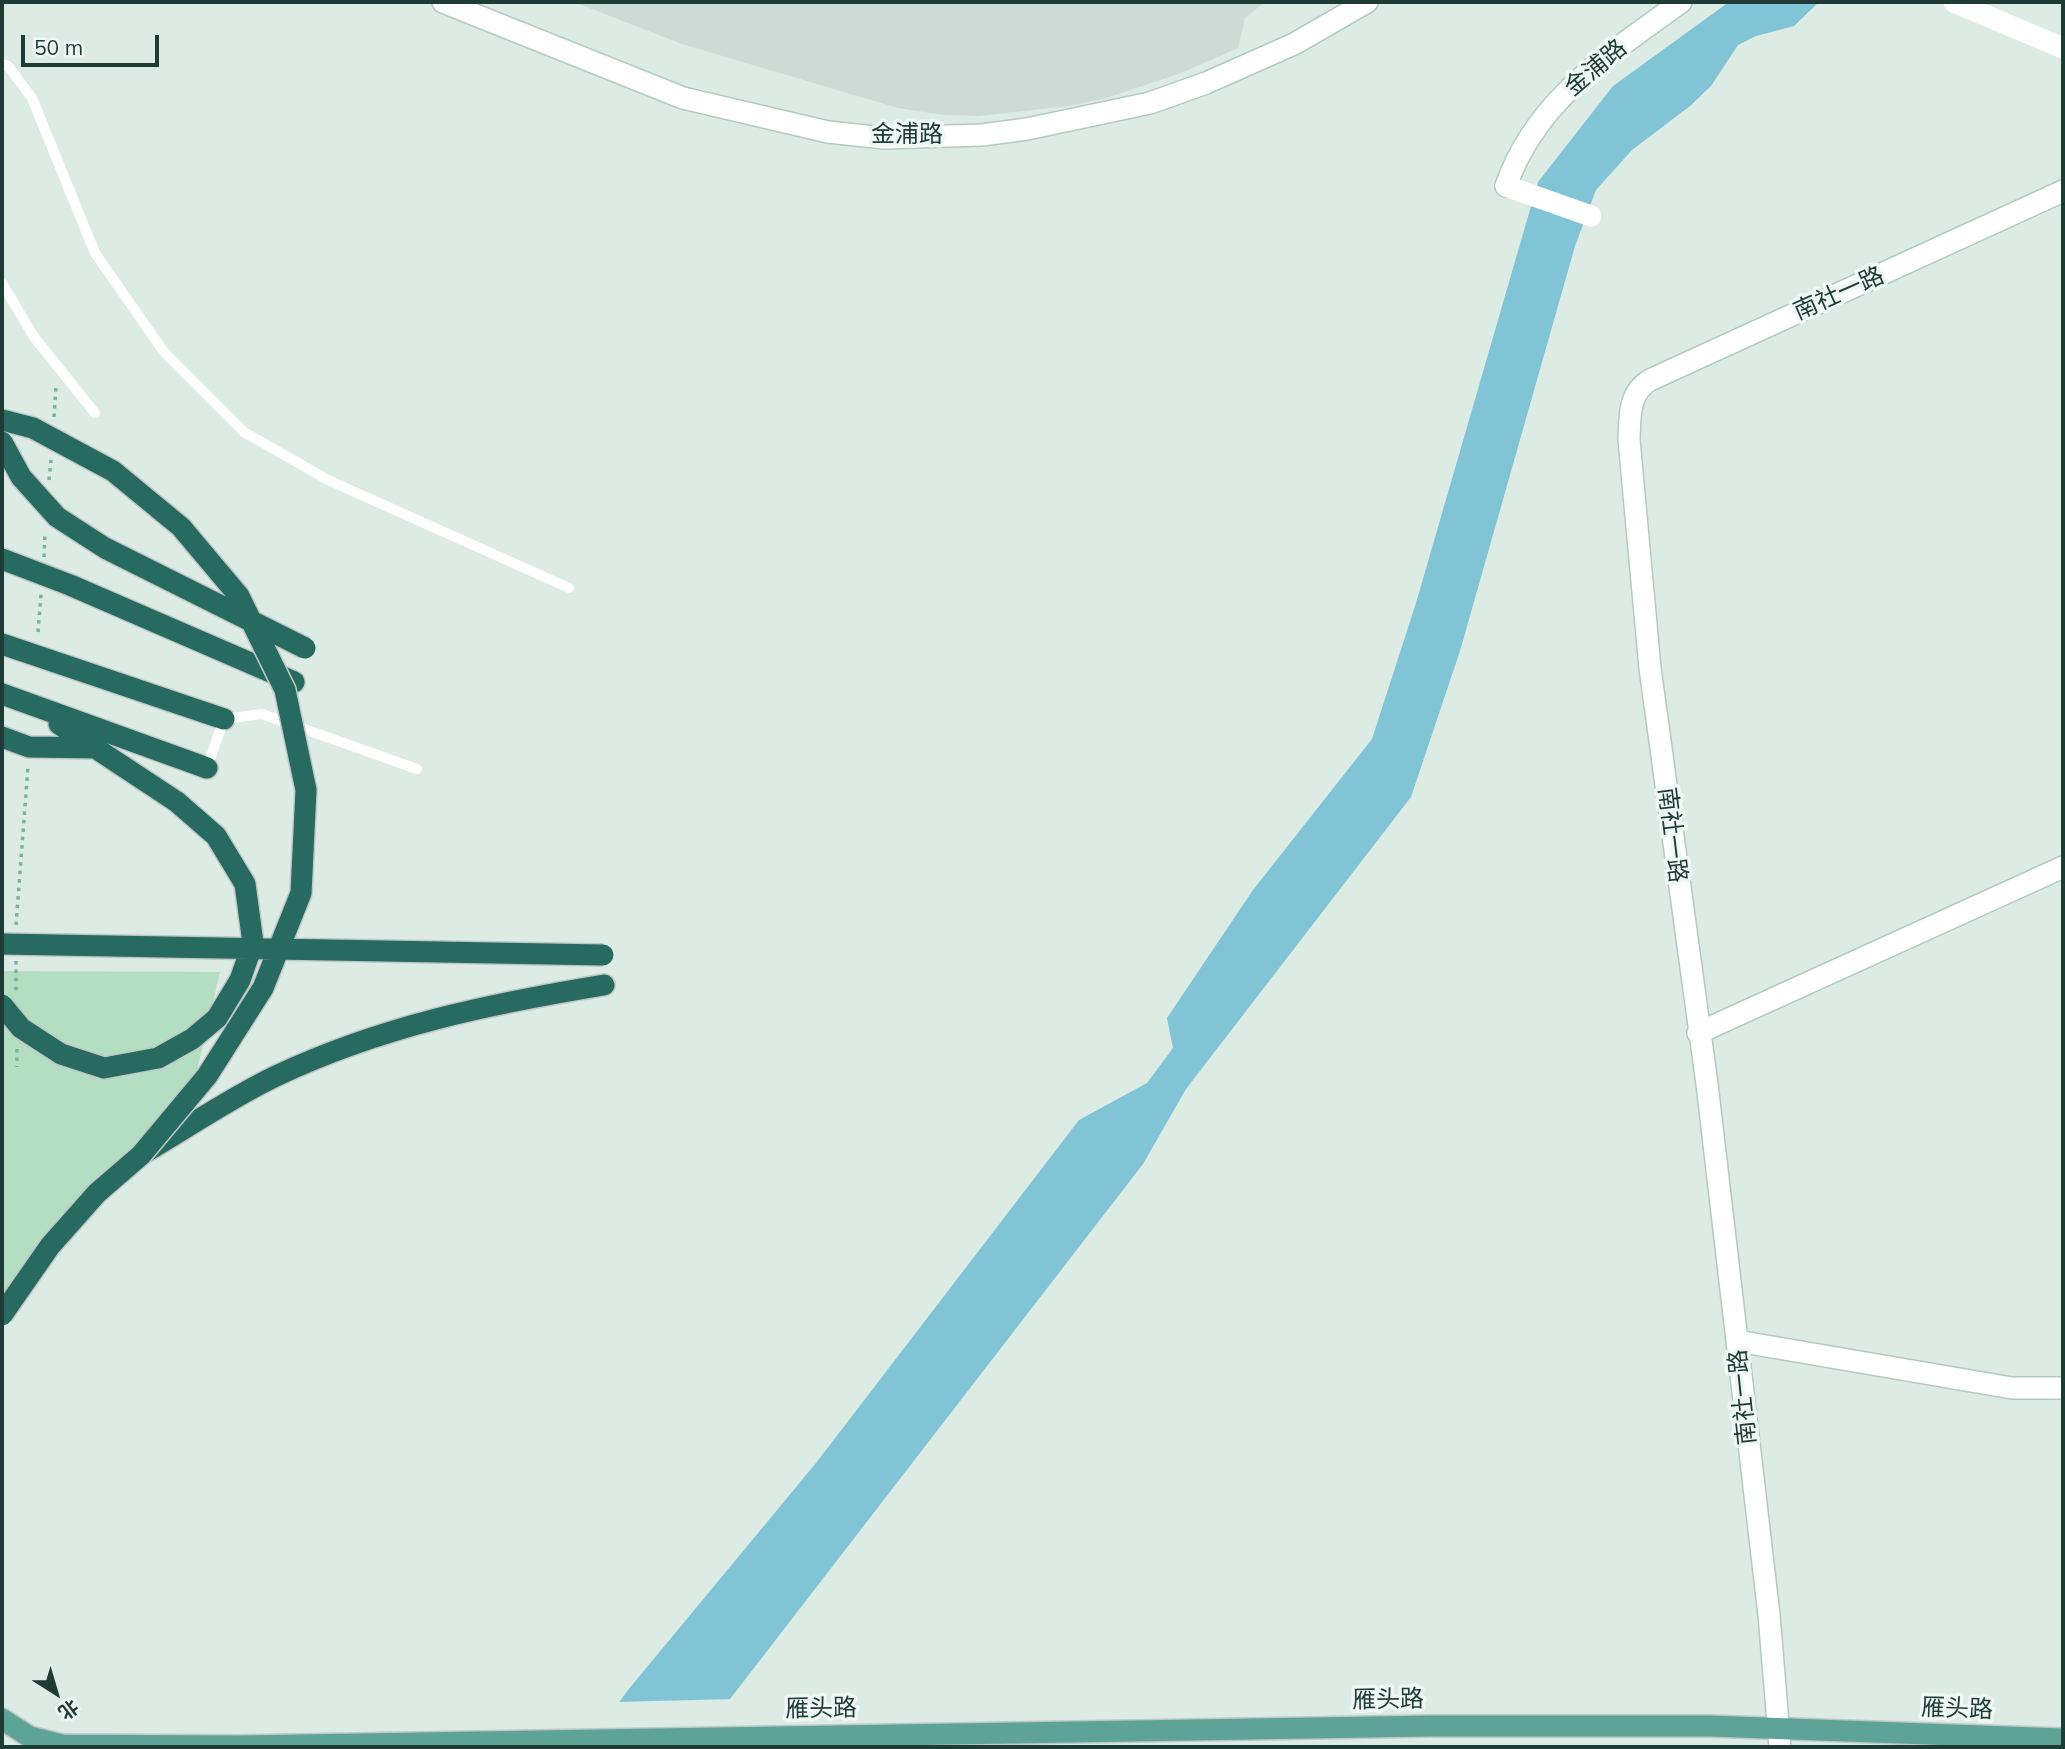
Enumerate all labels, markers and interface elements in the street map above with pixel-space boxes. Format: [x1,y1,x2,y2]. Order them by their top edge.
scale bar [24,21,163,65]
text: 50 m [34,34,83,60]
street label: 金浦路 [1559,34,1633,102]
street label: 金浦路 [871,121,943,149]
street label: 南社一路 [1789,261,1889,327]
street label: 南社一路 [1652,786,1692,884]
street label: 南社一路 [1724,1348,1762,1446]
north arrow [21,1658,91,1728]
street label: 雁头路 [1352,1685,1424,1715]
street label: 雁头路 [1921,1693,1993,1725]
text: 北 [54,1694,83,1725]
street label: 雁头路 [785,1694,857,1724]

